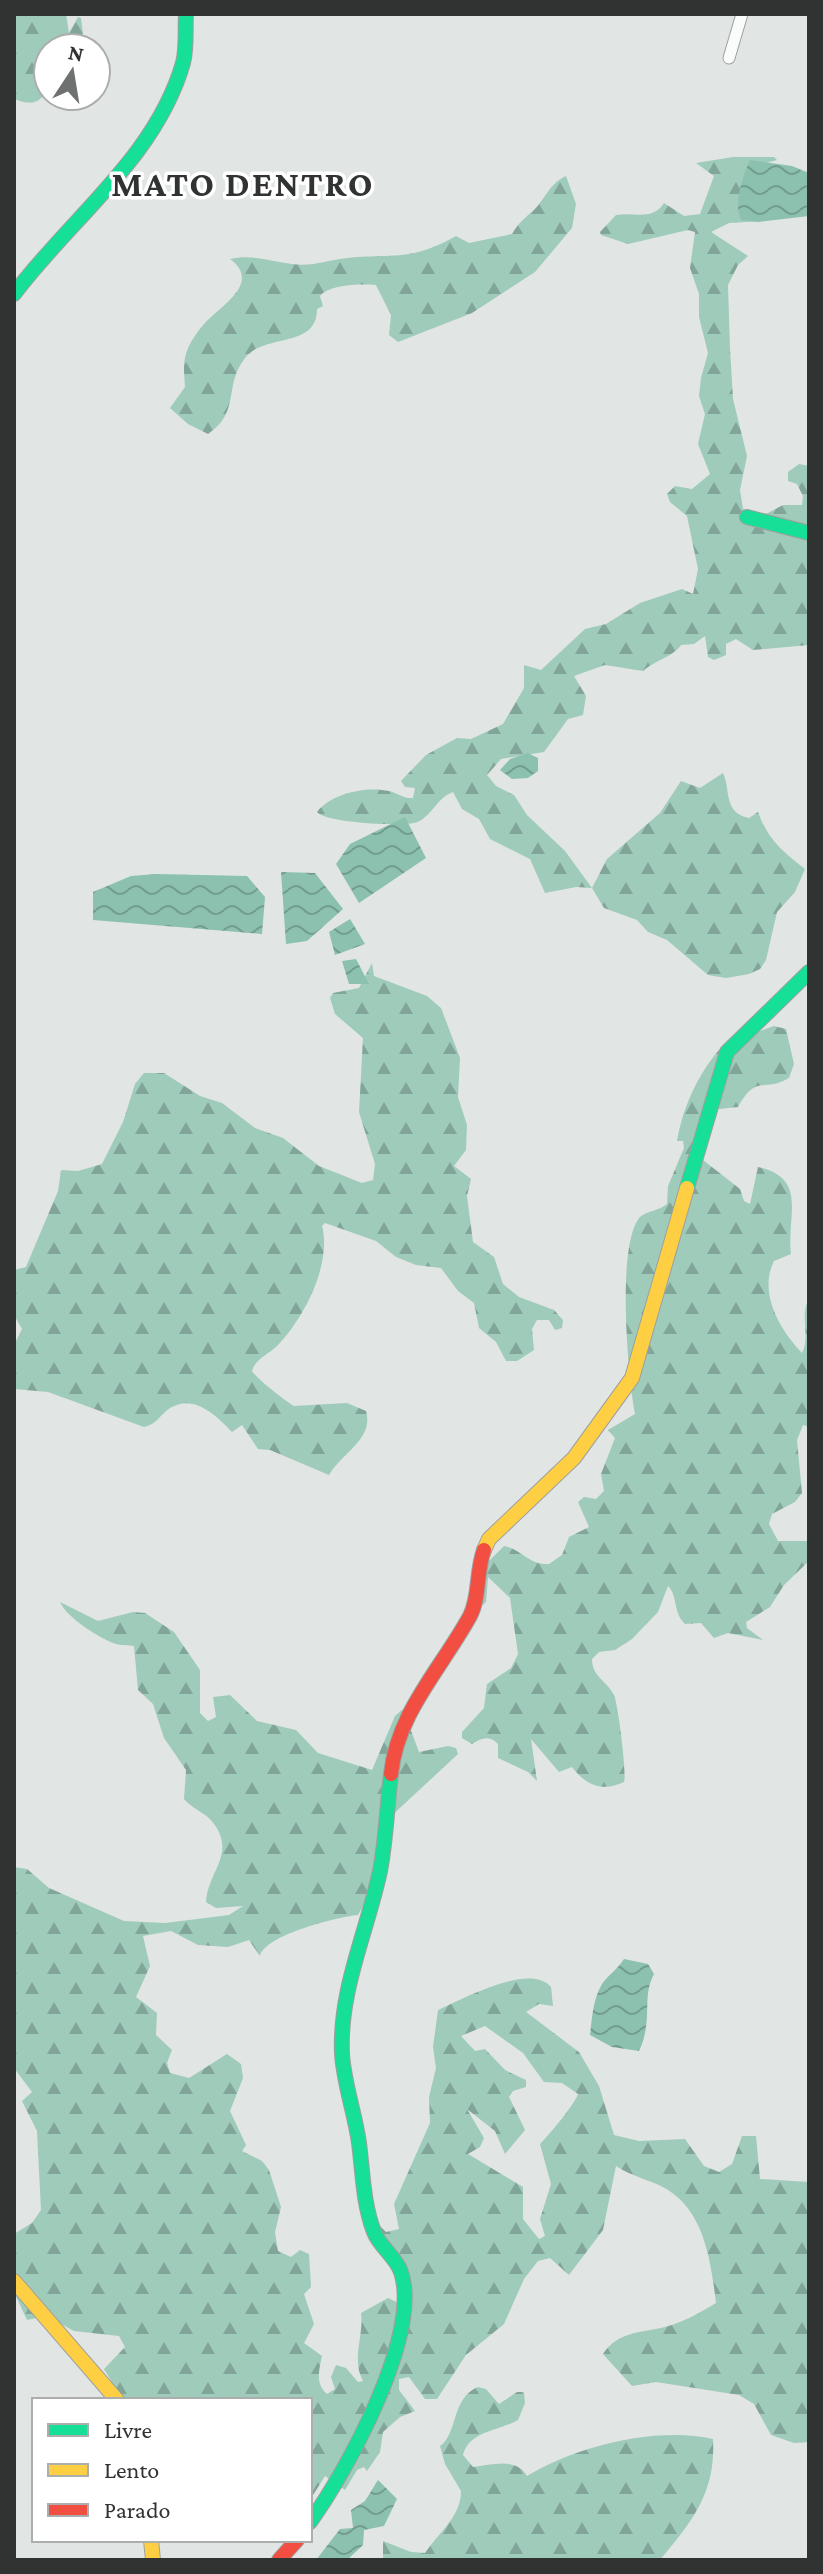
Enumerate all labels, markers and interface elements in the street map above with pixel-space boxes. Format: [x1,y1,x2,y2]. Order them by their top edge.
north arrow [32,32,112,112]
text: N [66,39,86,67]
district label: MATO DENTRO [111,164,375,204]
legend [32,2398,312,2542]
text: Livre [104,2416,152,2443]
text: Lento [104,2456,159,2483]
text: Parado [104,2496,171,2523]

